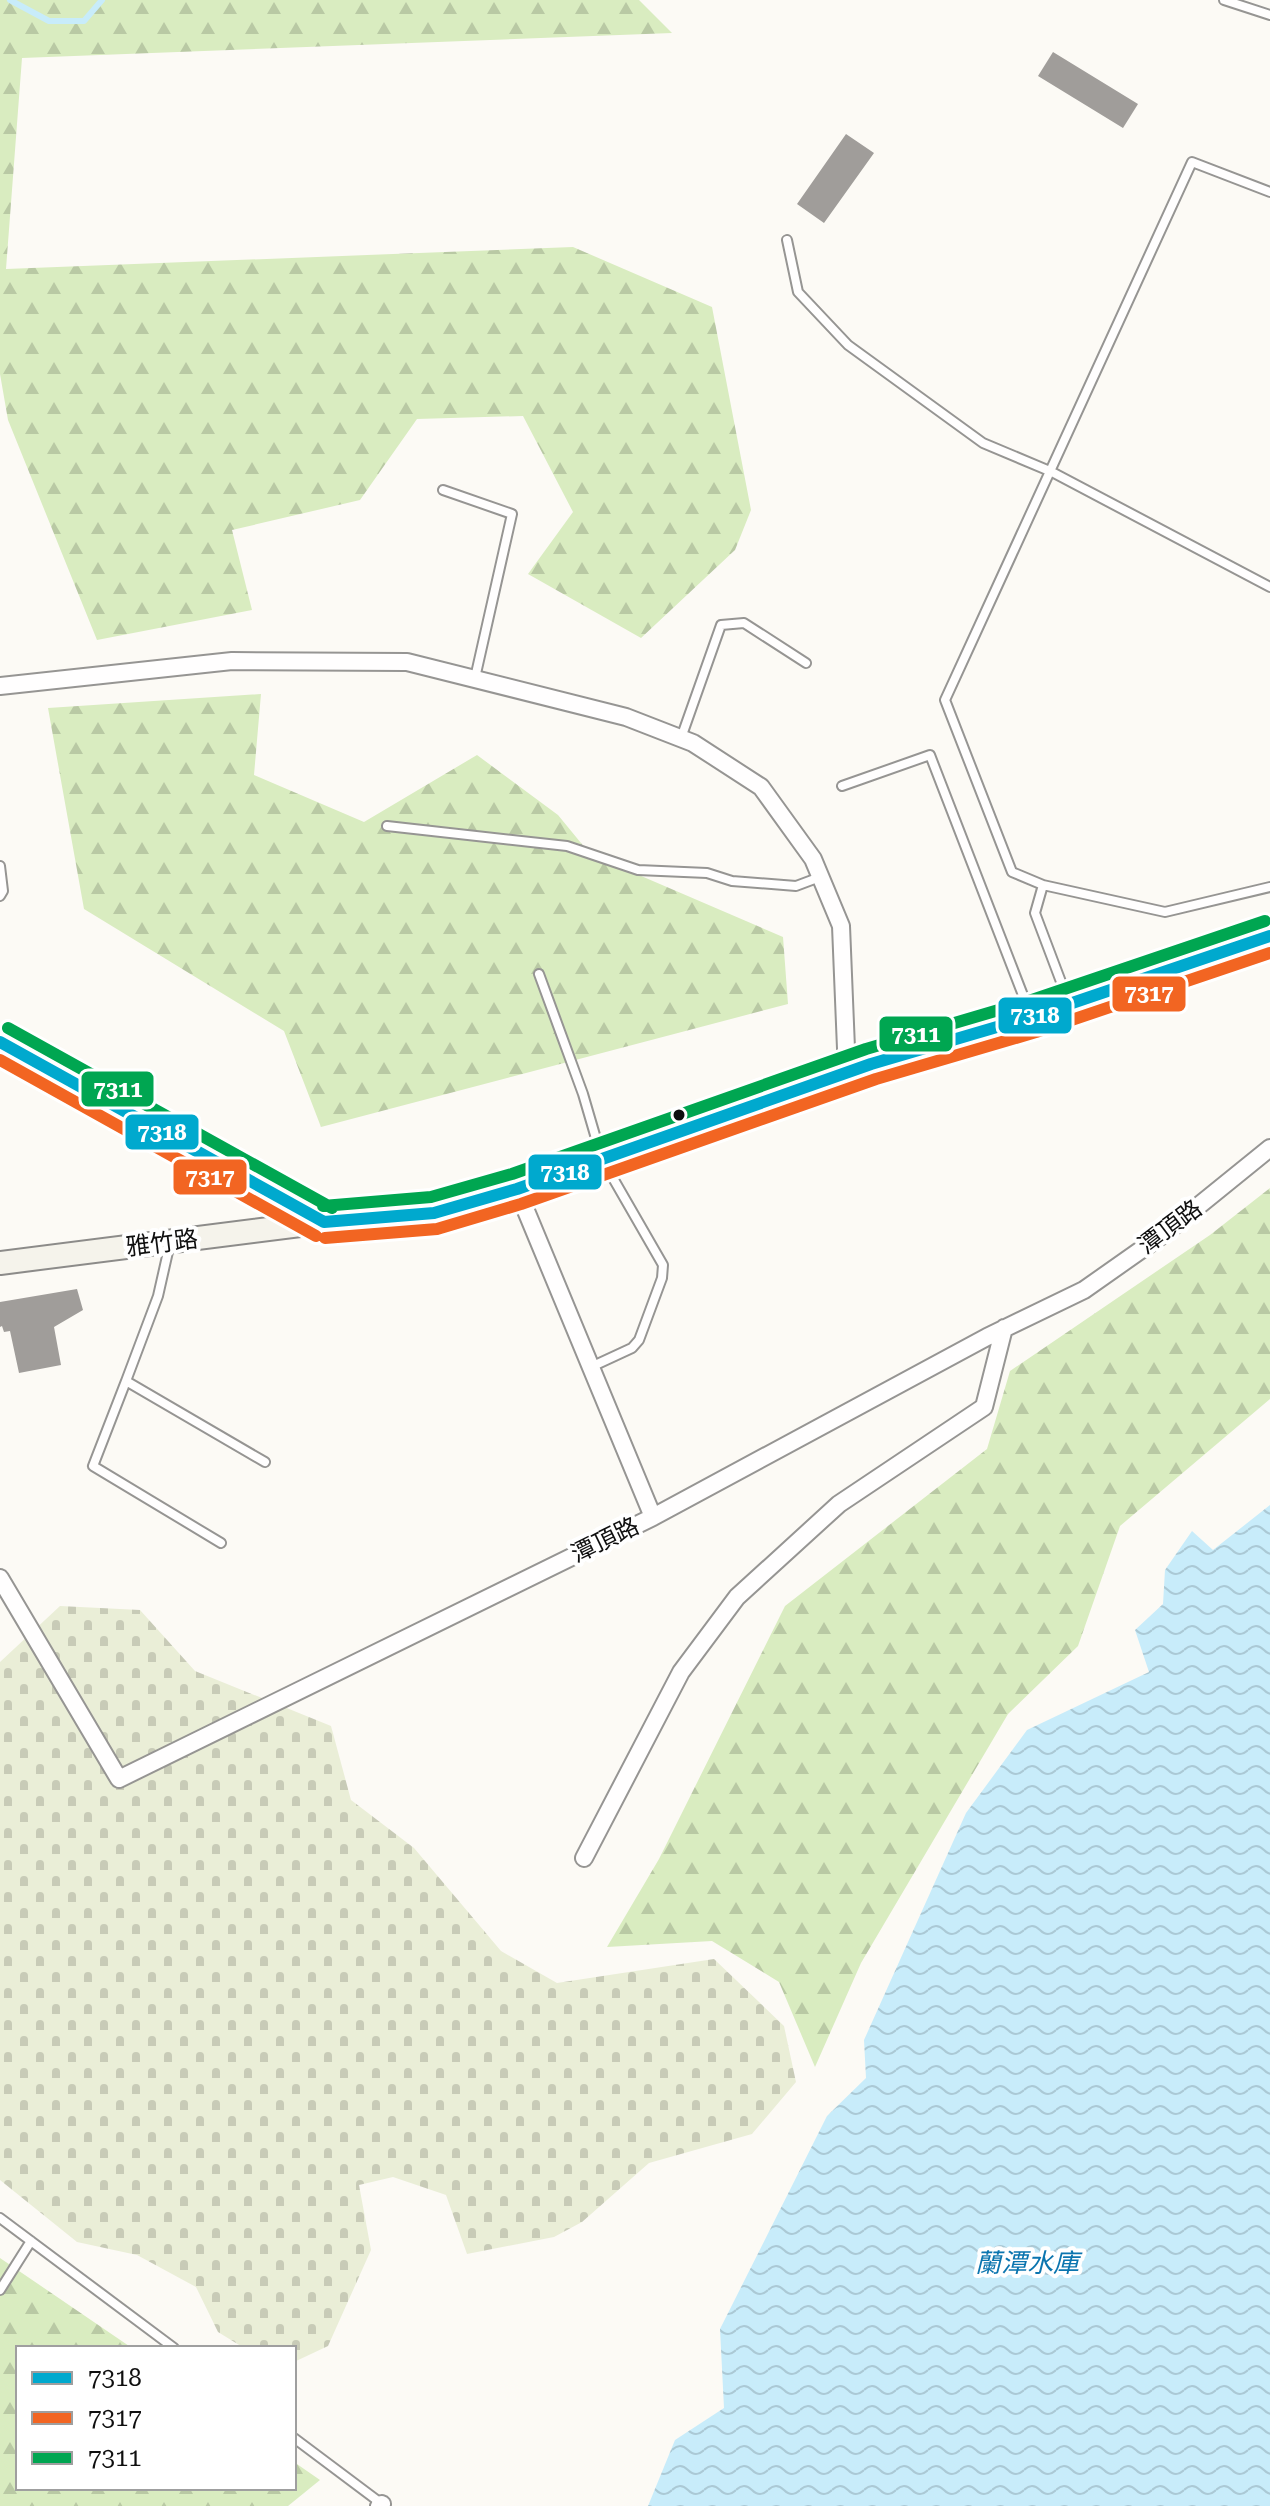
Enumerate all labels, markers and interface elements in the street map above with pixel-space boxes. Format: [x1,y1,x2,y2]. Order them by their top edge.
line badge: 7317 [1111,975,1187,1013]
text: 7317 [1124,981,1174,1006]
line badge: 7318 [997,996,1073,1035]
text: 7318 [1010,1003,1060,1028]
line badge: 7311 [878,1015,954,1053]
text: 7311 [891,1022,941,1047]
line badge: 7311 [80,1070,155,1108]
text: 7311 [93,1077,143,1102]
unlabelled marker [671,1107,687,1123]
line badge: 7318 [124,1113,200,1151]
text: 7318 [137,1120,187,1145]
line badge: 7318 [527,1153,603,1191]
line badge: 7317 [172,1158,248,1196]
text: 7318 [540,1160,590,1185]
text: 7317 [185,1165,235,1190]
street label: 潭頂路 [1133,1194,1207,1260]
street label: 雅竹路 [125,1225,199,1261]
street label: 潭頂路 [567,1512,643,1568]
water label: 蘭潭水庫 [975,2248,1083,2278]
legend [16,2346,296,2490]
text: 7318 [88,2364,142,2392]
text: 7317 [88,2404,142,2432]
text: 7311 [88,2444,142,2472]

